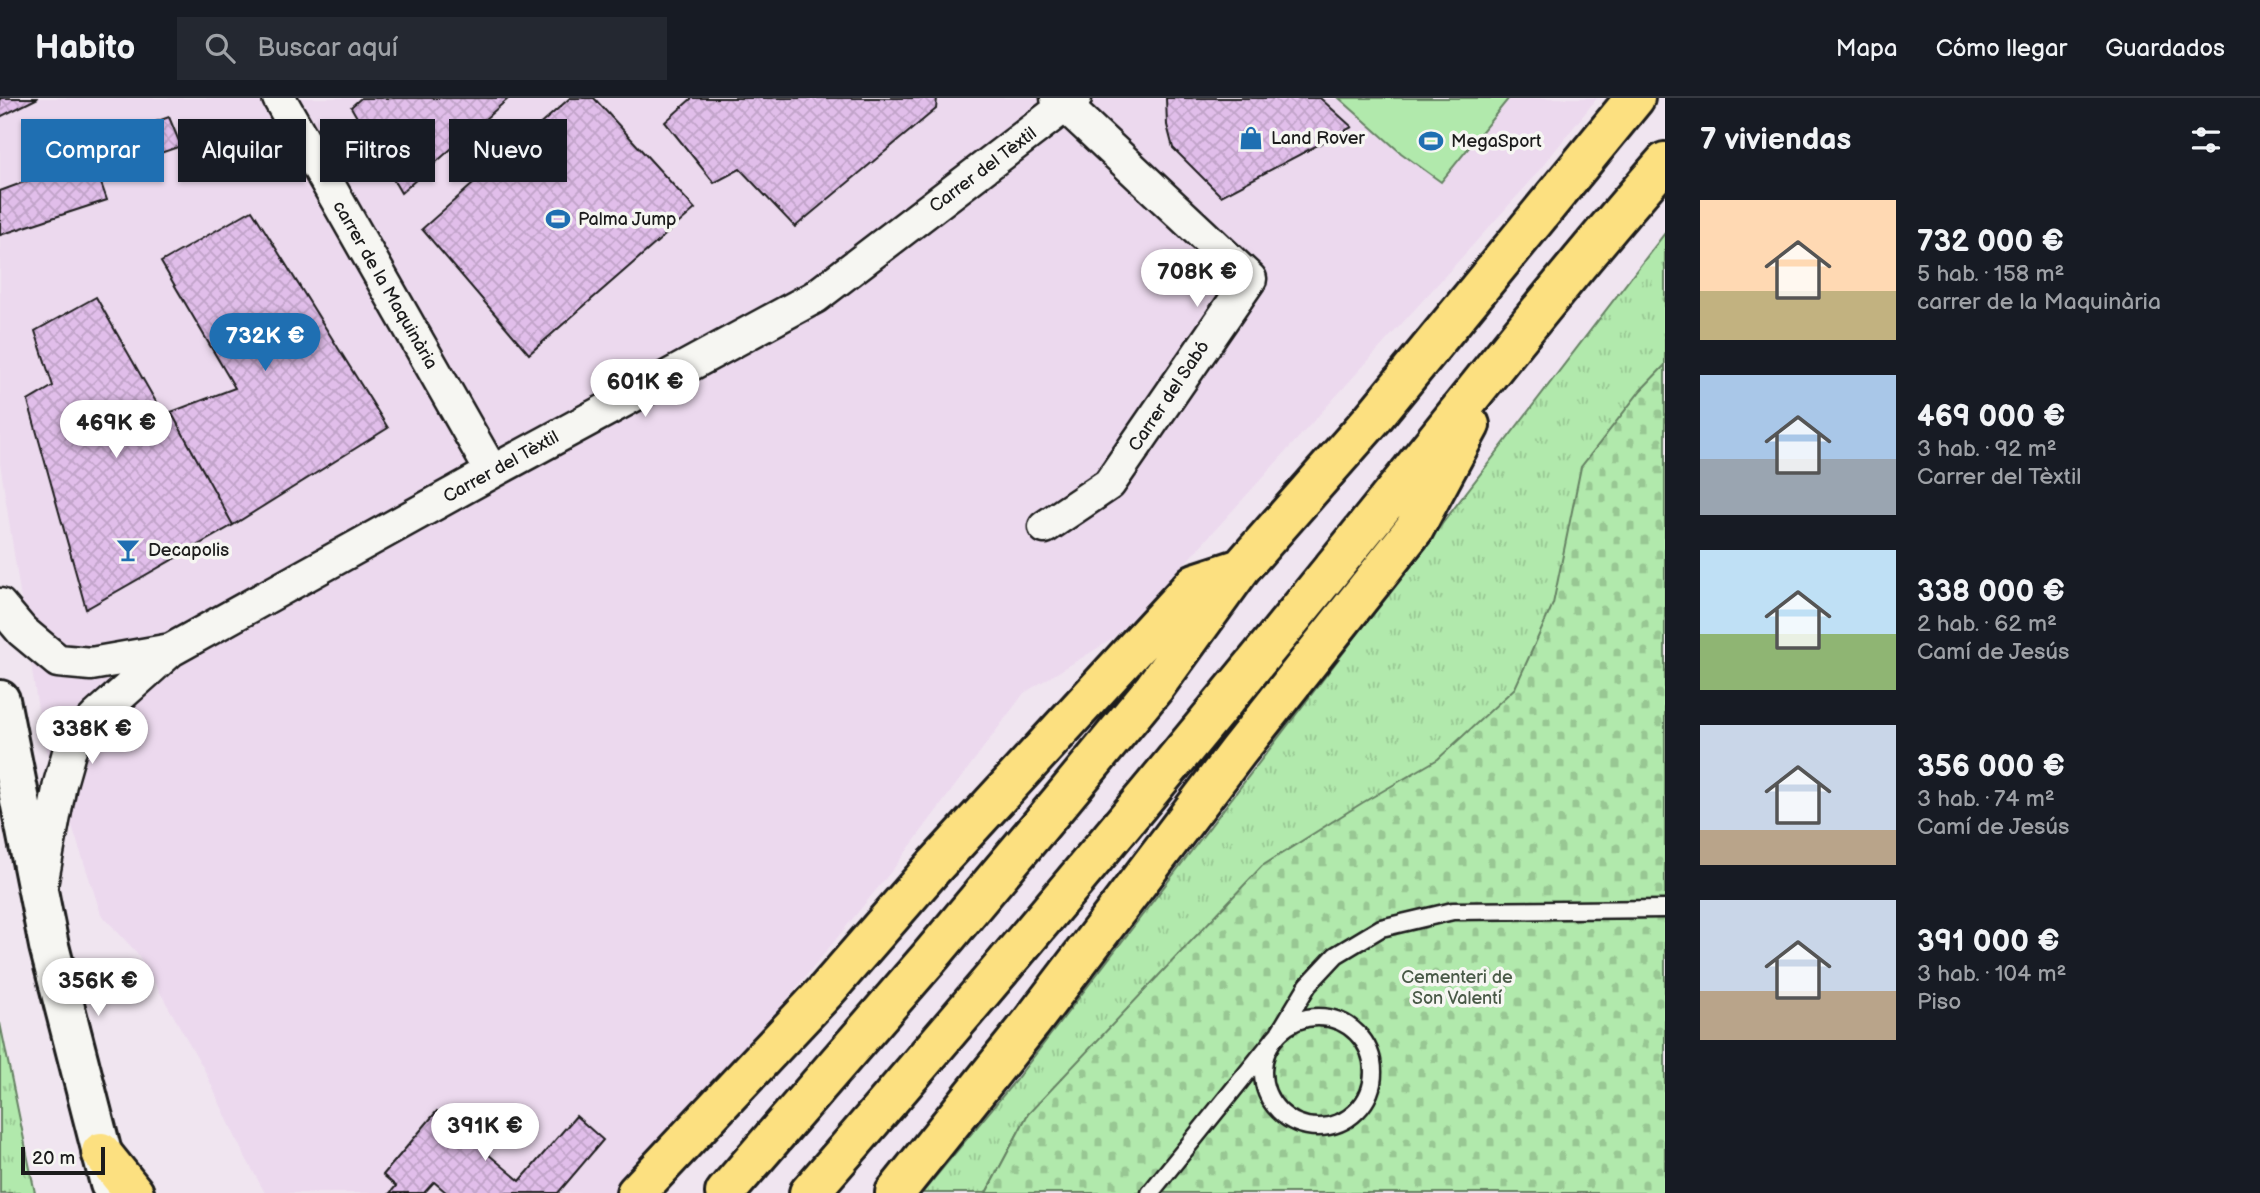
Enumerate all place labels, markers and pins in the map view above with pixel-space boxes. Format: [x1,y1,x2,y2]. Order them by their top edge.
shop icon: Land Rover [1237,124,1265,152]
sports icon: MegaSport [1417,127,1445,155]
place label: Land Rover [1271,128,1365,149]
place label: MegaSport [1451,131,1542,152]
sports icon: Palma Jump [544,205,572,233]
place label: Palma Jump [578,209,677,230]
pin: 708K € [1140,250,1254,309]
pin: 732K € [208,314,322,373]
pin: 601K € [588,360,702,419]
pin: 469K € [59,400,173,460]
bar icon: Decapolis [114,536,142,564]
place label: Decapolis [148,540,229,561]
pin: 338K € [35,706,149,766]
pin: 356K € [41,958,155,1018]
pin: 391K € [428,1104,542,1163]

